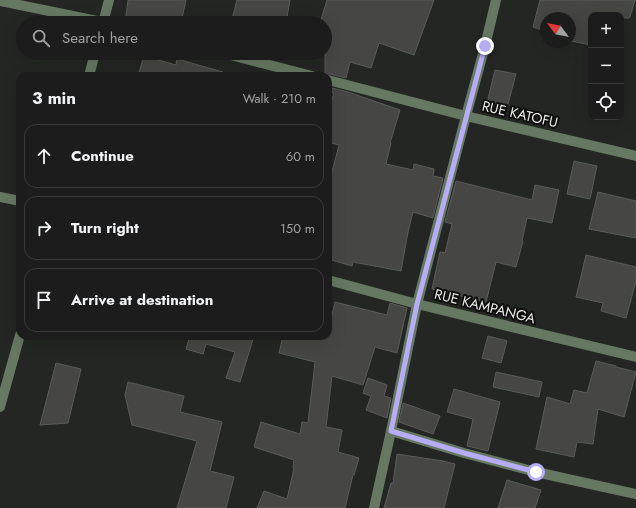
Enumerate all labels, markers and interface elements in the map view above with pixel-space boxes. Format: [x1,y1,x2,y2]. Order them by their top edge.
north arrow [540,12,576,48]
map controls [588,12,624,120]
button: + [588,12,624,48]
search box [16,16,332,60]
icon: search [30,27,52,49]
text: Search here [62,27,138,49]
route end [476,37,494,55]
button: − [588,48,624,84]
button: locate [588,84,624,120]
text: 3 min [32,86,76,110]
text: Walk · 210 m [243,89,316,108]
street label: RUE KATOFU [480,96,560,132]
icon: ahead [33,145,55,167]
text: Continue [71,145,134,167]
text: 60 m [286,147,315,166]
icon: right [33,217,55,239]
text: Turn right [71,217,139,239]
text: 150 m [280,219,315,238]
street label: RUE KAMPANGA [432,284,538,328]
icon: arrive [33,289,55,311]
text: Arrive at destination [71,289,213,311]
route start [527,463,545,481]

